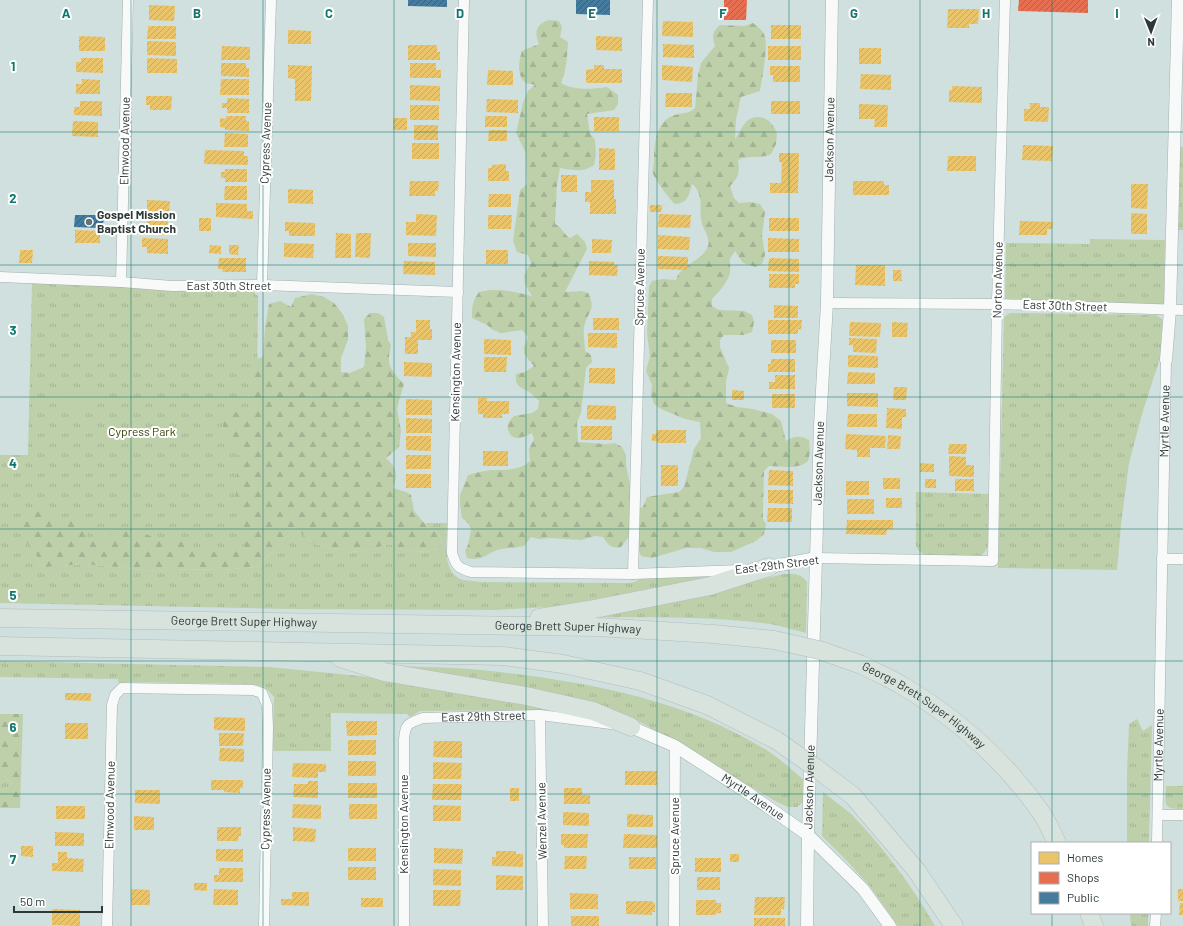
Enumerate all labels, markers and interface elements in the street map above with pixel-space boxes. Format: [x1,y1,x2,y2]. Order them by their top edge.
text: A [62,5,71,21]
text: B [193,5,201,21]
text: C [325,5,333,21]
text: D [456,5,464,21]
text: E [588,5,596,21]
text: F [719,5,727,21]
text: G [850,5,858,21]
text: H [982,5,990,21]
text: I [1115,5,1119,21]
north arrow [1131,12,1171,52]
text: N [1147,36,1155,49]
text: 1 [11,58,15,74]
street label: Elmwood Avenue [116,97,132,185]
street label: Jackson Avenue [821,97,836,182]
street label: Cypress Avenue [257,102,273,184]
text: 2 [9,190,17,206]
place label: Gospel Mission Baptist Church [97,207,176,235]
marker: Gospel Mission Baptist Church [84,217,94,227]
street label: Norton Avenue [989,241,1005,319]
street label: Spruce Avenue [631,248,647,326]
street label: East 30th Street [187,278,271,292]
street label: East 30th Street [1022,297,1108,313]
text: 3 [9,322,17,338]
street label: Kensington Avenue [447,322,463,422]
street label: Myrtle Avenue [1156,385,1172,458]
street label: Jackson Avenue [810,420,826,506]
park label: Cypress Park [108,424,176,438]
text: 4 [9,455,17,471]
street label: East 29th Street [734,552,820,576]
text: 5 [9,587,17,603]
street label: George Brett Super Highway [171,613,318,629]
street label: George Brett Super Highway [495,617,642,636]
street label: George Brett Super Highway [860,658,989,751]
street label: East 29th Street [441,707,526,724]
street label: Myrtle Avenue [1150,708,1166,782]
text: 6 [10,719,17,735]
street label: Jackson Avenue [800,744,817,830]
street label: Elmwood Avenue [101,761,117,849]
street label: Cypress Avenue [257,768,273,850]
street label: Myrtle Avenue [719,770,788,822]
street label: Kensington Avenue [396,774,410,874]
street label: Wenzel Avenue [533,782,549,860]
street label: Spruce Avenue [667,797,681,875]
legend [1031,842,1171,914]
text: Homes [1067,850,1104,864]
text: 7 [10,851,17,867]
text: Shops [1067,870,1100,884]
scale bar [14,888,102,914]
text: Public [1067,890,1099,904]
text: 50 m [20,894,45,908]

